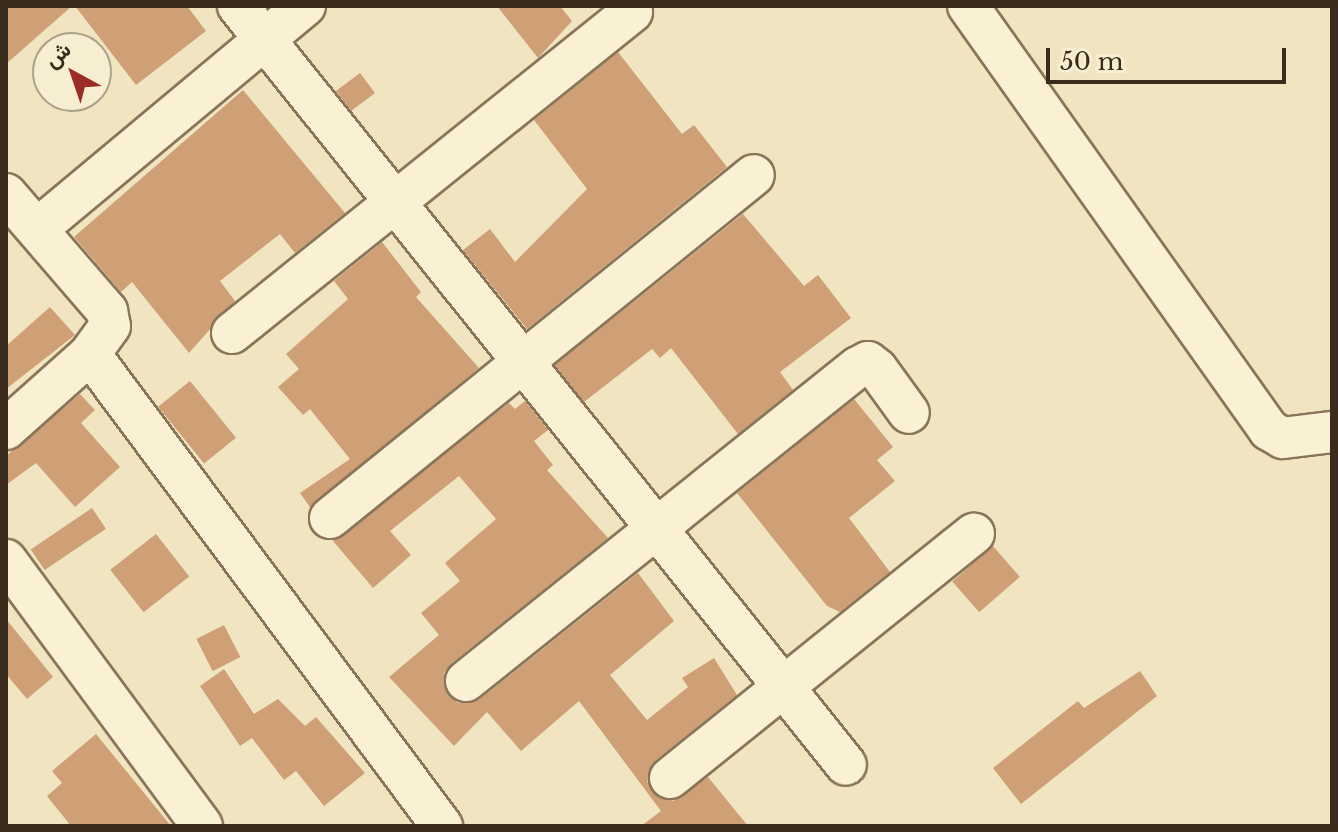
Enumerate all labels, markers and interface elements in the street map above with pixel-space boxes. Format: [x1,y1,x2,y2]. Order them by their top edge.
north arrow [32,32,112,112]
scale bar [1050,32,1290,82]
text: ش [39,36,76,74]
text: 50 m [1060,47,1123,76]

